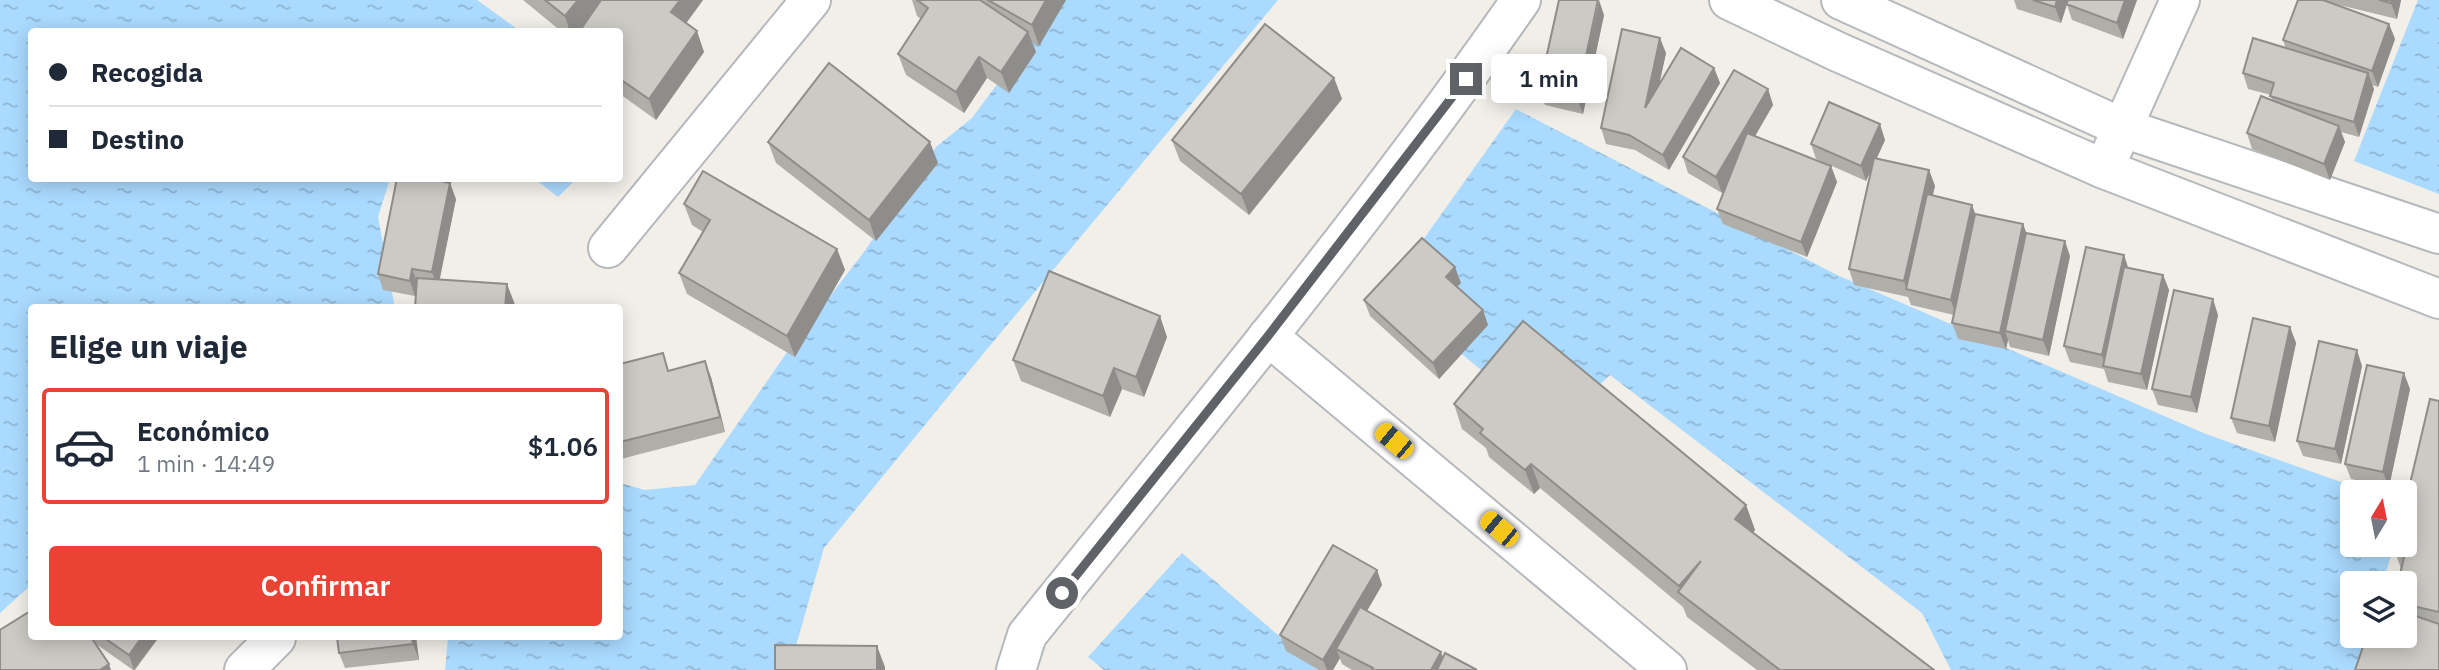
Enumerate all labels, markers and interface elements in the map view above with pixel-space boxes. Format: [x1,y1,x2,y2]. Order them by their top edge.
text: Recogida [91,55,203,89]
callout: 1 min [1490,55,1606,104]
route end [1450,63,1482,95]
text: 1 min [1519,63,1579,93]
text: Destino [91,122,184,156]
text: Elige un viaje [49,325,248,367]
text: Económico [137,414,269,448]
icon: car [53,415,116,478]
car [1372,419,1417,463]
text: $1.06 [528,429,598,463]
text: 1 min · 14:49 [137,448,275,478]
north arrow [2340,480,2417,556]
map controls [2340,480,2417,648]
car [1477,507,1522,551]
button: Confirmar [49,546,602,626]
button: layers [2340,571,2417,648]
route start [1046,577,1078,609]

